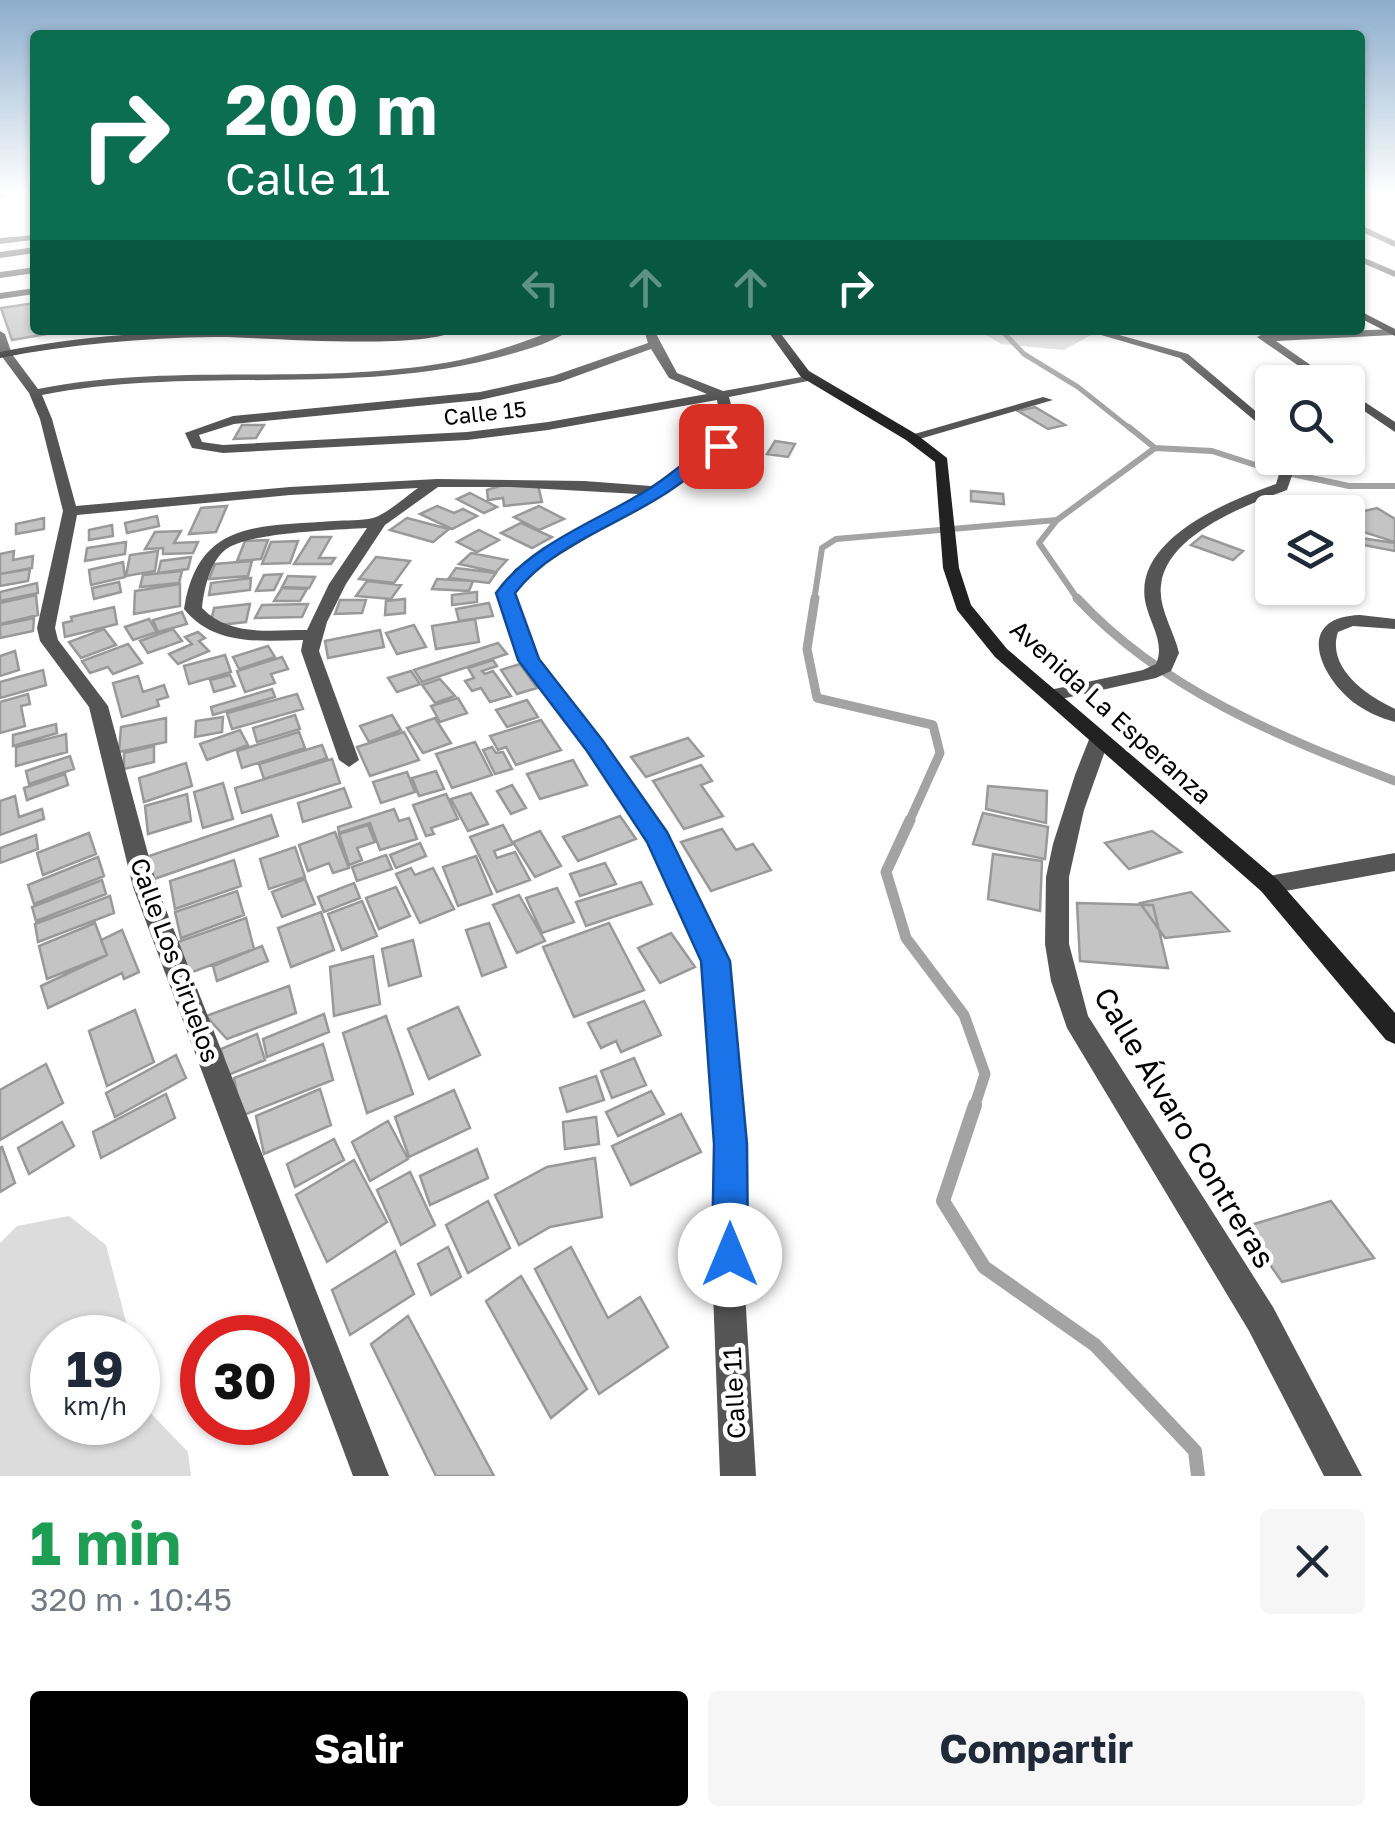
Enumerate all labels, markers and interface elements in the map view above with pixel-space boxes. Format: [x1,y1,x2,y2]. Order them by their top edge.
text: 200 m [225,66,437,150]
icon: right [60,70,190,200]
text: Calle 11 [225,151,390,205]
icon: left [513,260,568,315]
icon: ahead [618,260,673,315]
icon: ahead [723,260,778,315]
icon: right [828,260,883,315]
map controls [1255,365,1365,605]
button: search [1255,365,1365,475]
street label: Calle 15 [442,395,528,430]
pin [679,404,764,489]
icon: arrive [694,419,749,474]
button: layers [1255,495,1365,605]
street label: Avenida La Esperanza [1004,613,1218,810]
street label: Calle Los Ciruelos [124,853,227,1066]
street label: Calle Álvaro Contreras [1087,981,1283,1274]
position arrow [678,1203,782,1307]
speed limit sign: 30 [180,1315,310,1445]
text: 19 [66,1338,124,1398]
street label: Calle 11 [716,1346,751,1440]
text: km/h [63,1390,127,1421]
text: 1 min [30,1506,181,1578]
button: close [1260,1509,1365,1614]
text: 320 m · 10:45 [30,1580,232,1618]
button: Salir [30,1691,688,1806]
button: Compartir [708,1691,1365,1806]

